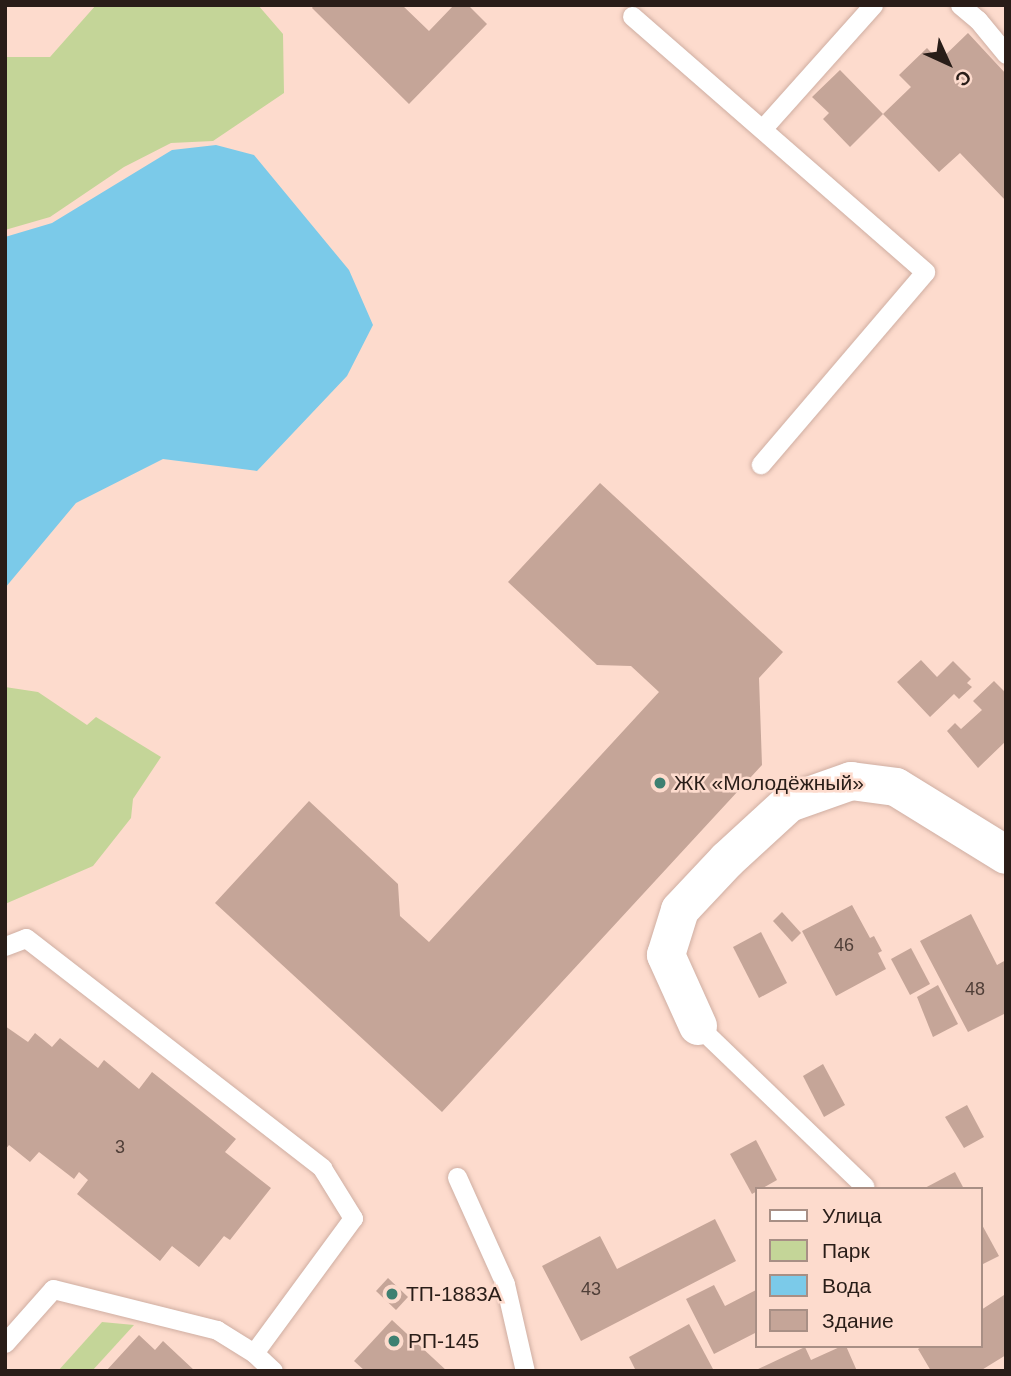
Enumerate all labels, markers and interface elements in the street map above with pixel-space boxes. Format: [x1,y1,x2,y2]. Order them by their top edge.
north arrow [913,28,983,98]
text: С [951,66,975,90]
place label: ЖК «Молодёжный» [674,770,864,796]
marker: ЖК «Молодёжный» [652,775,668,791]
house number: 46 [834,934,854,956]
house number: 48 [965,978,985,1000]
house number: 3 [115,1136,125,1158]
legend [755,1187,983,1348]
text: Улица [822,1204,882,1227]
text: Парк [822,1239,870,1262]
text: Вода [822,1274,871,1297]
house number: 43 [581,1278,601,1300]
place label: ТП-1883А [406,1281,502,1307]
marker: ТП-1883А [384,1286,400,1302]
text: Здание [822,1309,894,1332]
place label: РП-145 [408,1328,479,1354]
marker: РП-145 [386,1333,402,1349]

